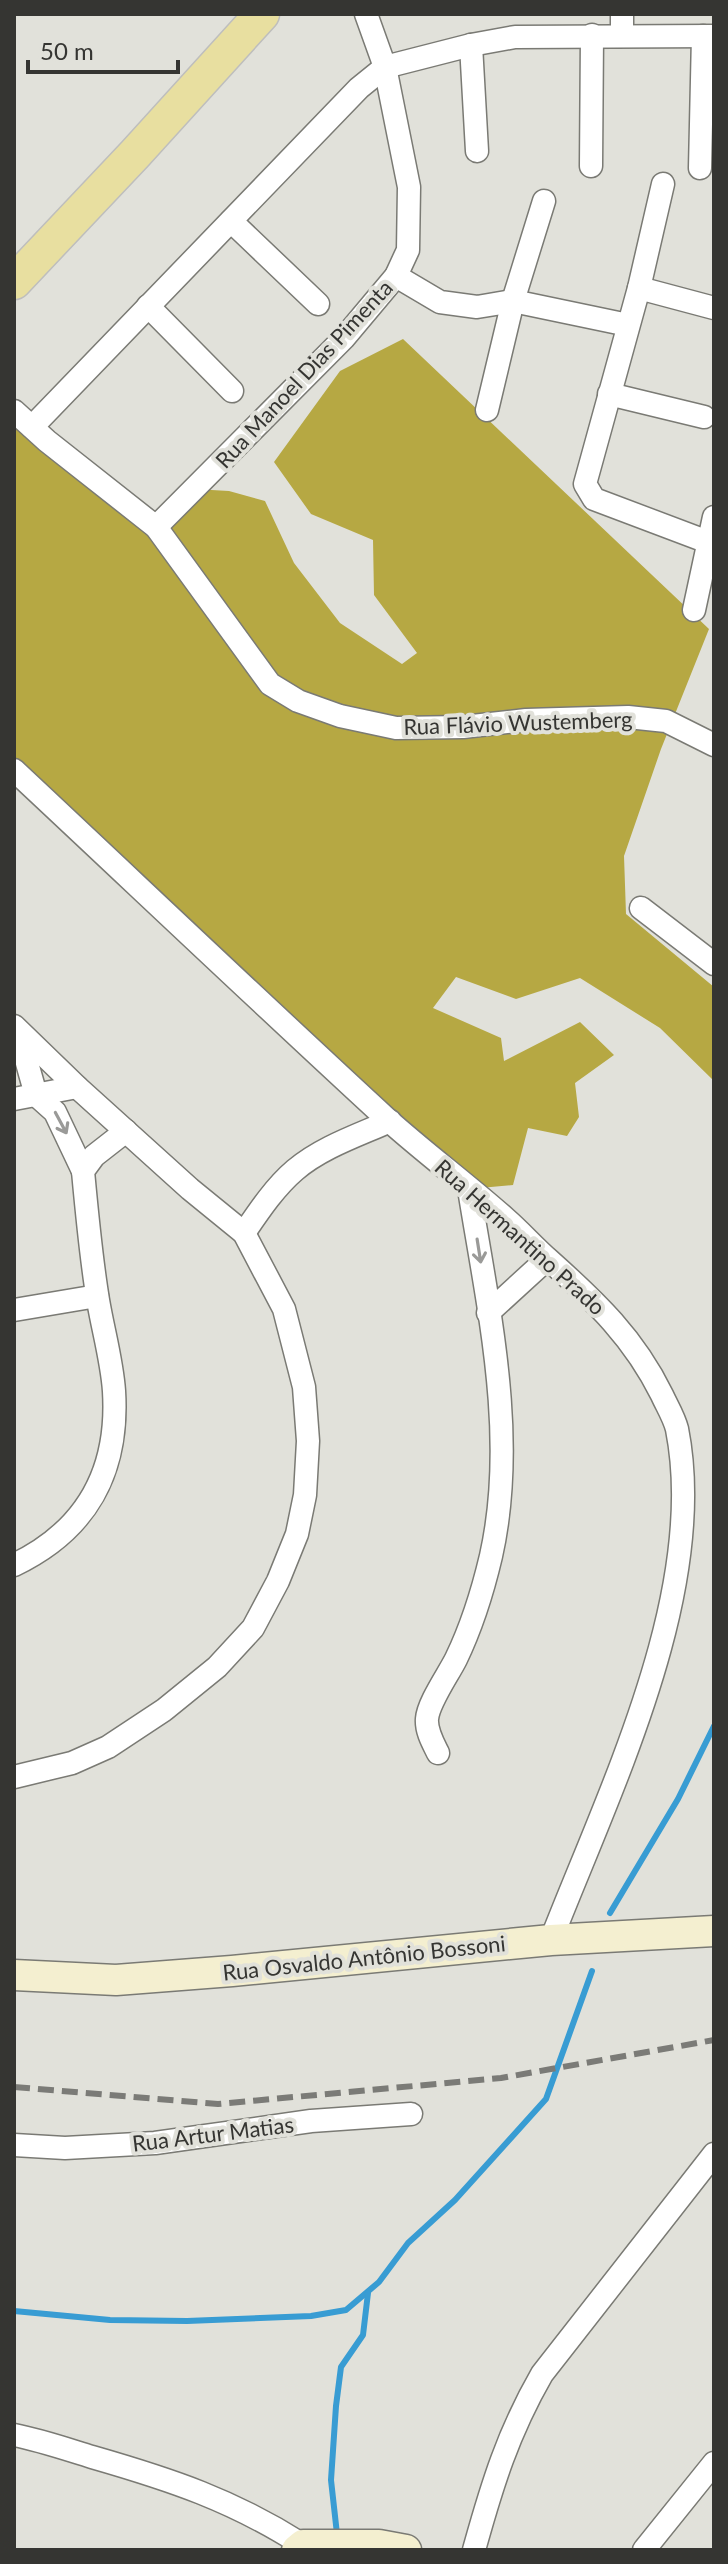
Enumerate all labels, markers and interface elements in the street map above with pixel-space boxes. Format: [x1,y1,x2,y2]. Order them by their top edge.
scale bar [28,24,178,74]
text: 50 m [40,36,94,65]
street label: Rua Manoel Dias Pimenta [209,274,398,473]
street label: Rua Flávio Wustemberg [403,705,633,740]
one-way arrow [53,1111,69,1134]
street label: Rua Hermantino Prado [430,1153,611,1320]
one-way arrow [472,1238,487,1263]
street label: Rua Osvaldo Antônio Bossoni [221,1929,507,1986]
street label: Rua Artur Matias [131,2110,295,2157]

